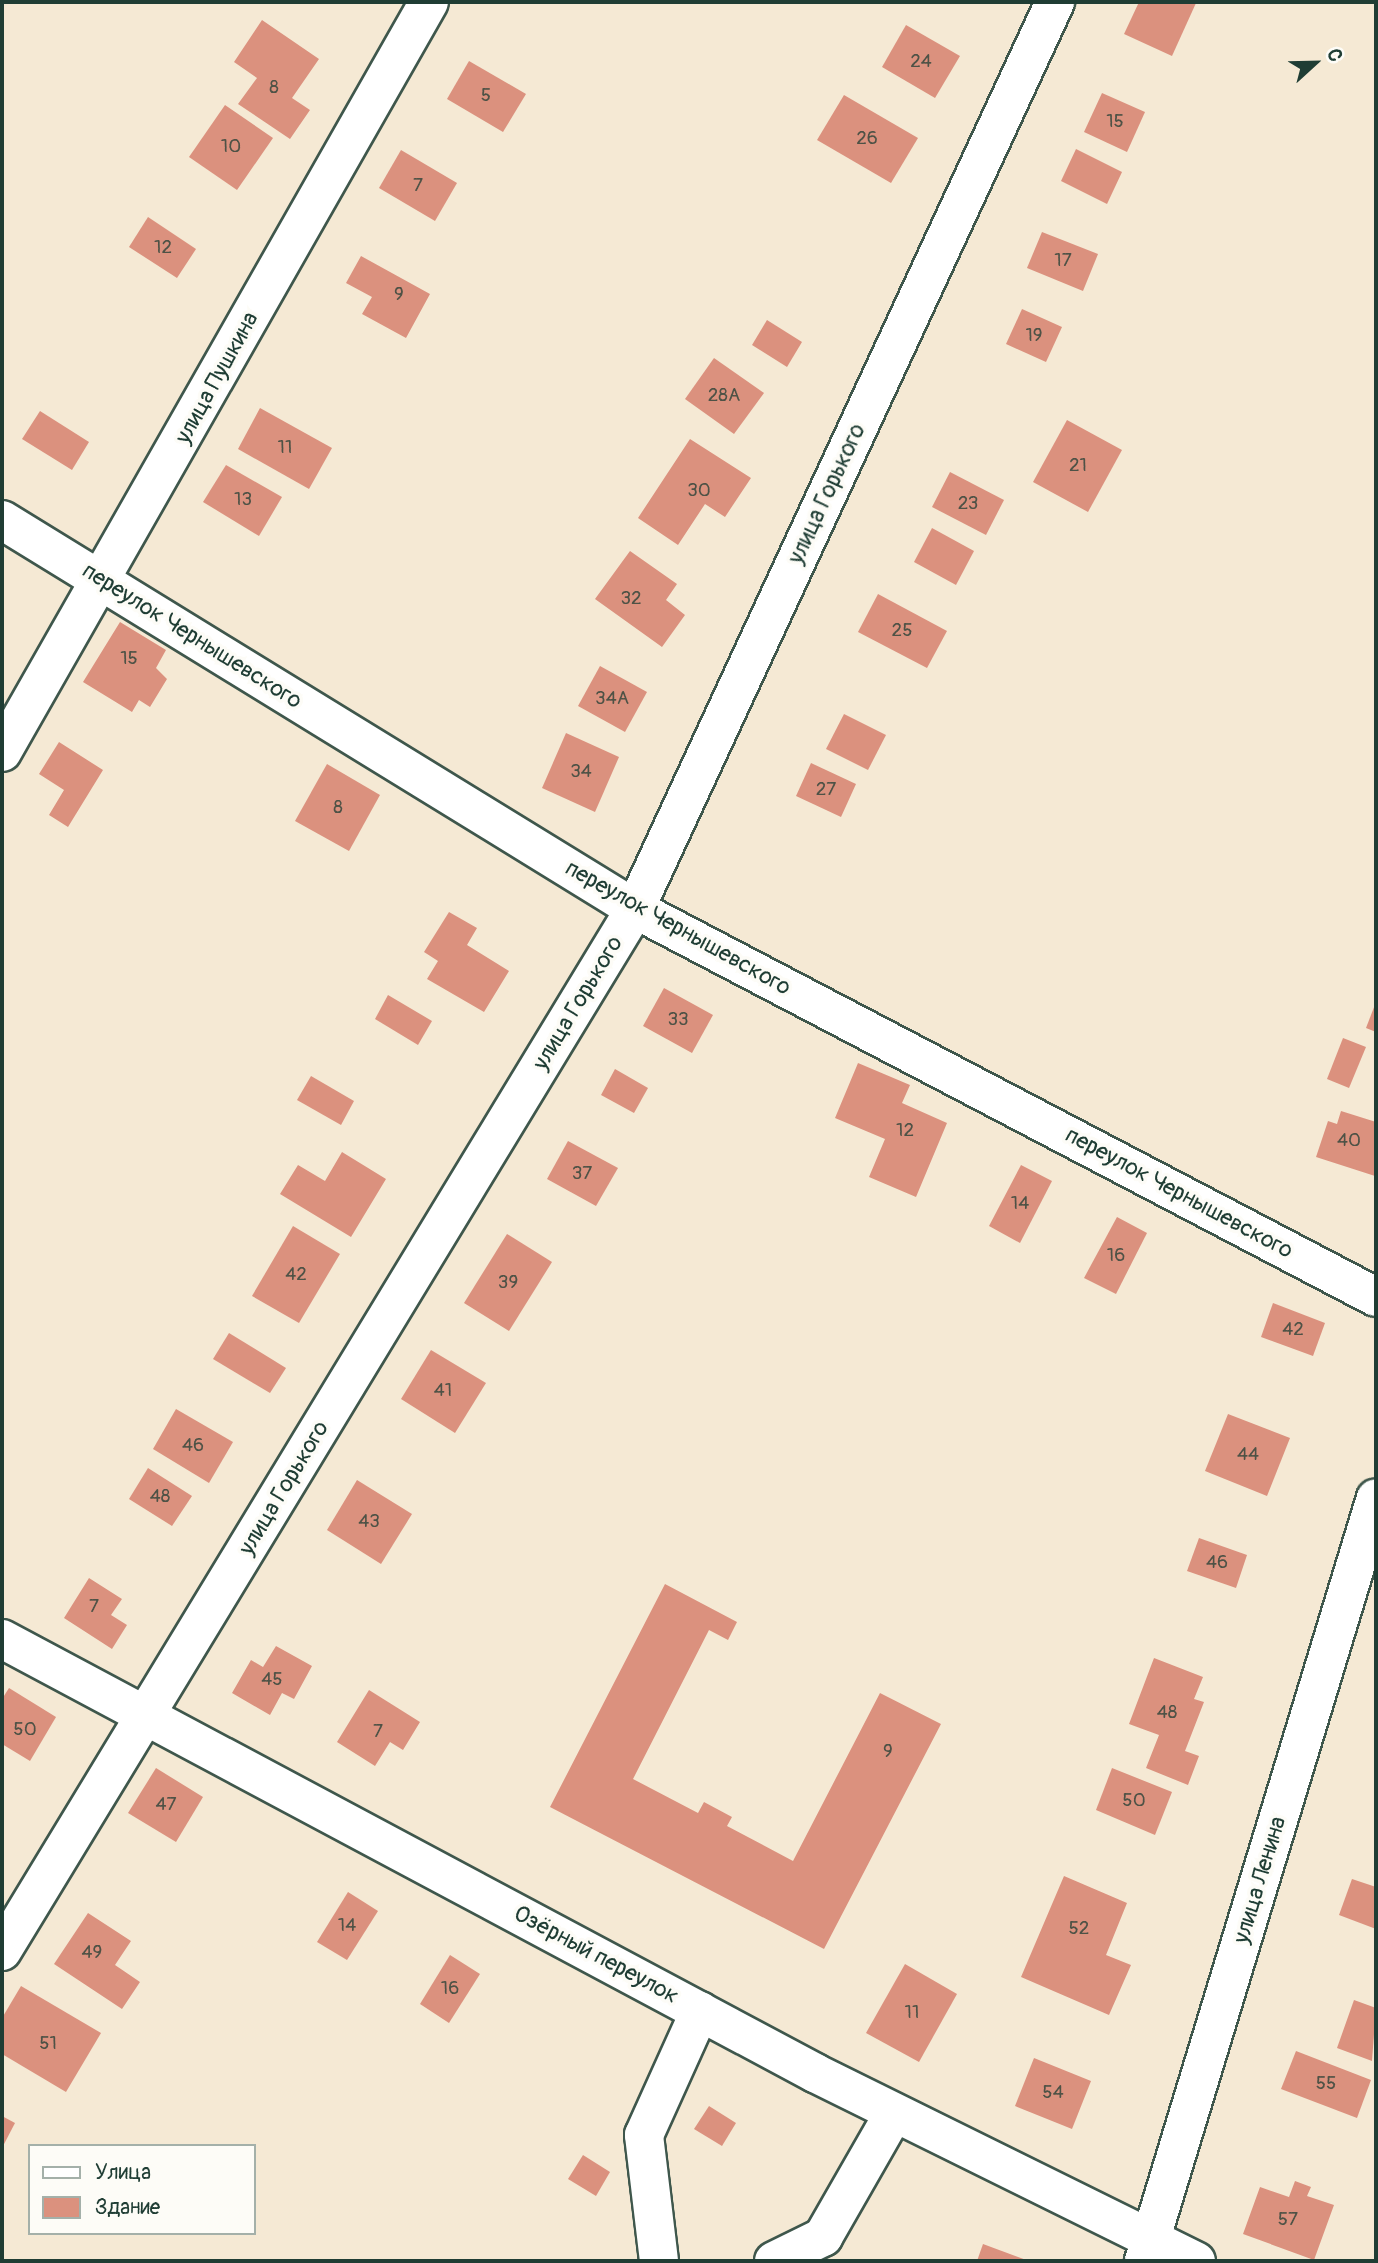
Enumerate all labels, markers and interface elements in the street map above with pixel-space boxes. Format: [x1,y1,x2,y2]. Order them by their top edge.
north arrow [1280,28,1350,98]
text: С [1321,45,1348,65]
house number: 24 [910,51,932,73]
house number: 8 [269,77,279,99]
house number: 5 [481,85,491,107]
house number: 15 [1106,111,1124,133]
house number: 26 [856,128,878,150]
house number: 10 [221,136,241,158]
house number: 7 [413,175,423,197]
house number: 12 [154,237,172,259]
house number: 17 [1054,250,1072,272]
house number: 9 [394,284,404,306]
street label: улица Пушкина [169,307,265,449]
house number: 19 [1025,325,1043,347]
house number: 28А [708,385,740,407]
street label: улица Горького [782,420,872,568]
house number: 11 [278,437,292,459]
house number: 21 [1069,455,1087,477]
house number: 30 [687,480,711,502]
house number: 13 [234,489,252,511]
house number: 23 [958,493,978,515]
street label: переулок Чернышевского [77,557,307,715]
house number: 32 [620,588,642,610]
house number: 25 [892,620,912,642]
house number: 15 [120,648,138,670]
house number: 34А [595,688,629,710]
house number: 34 [570,761,592,783]
house number: 27 [816,779,836,801]
house number: 8 [333,797,343,819]
street label: переулок Чернышевского [560,854,796,1002]
street label: улица Горького [527,931,629,1075]
house number: 33 [667,1009,689,1031]
house number: 12 [896,1120,914,1142]
street label: переулок Чернышевского [1061,1121,1297,1265]
house number: 40 [1337,1130,1361,1152]
house number: 37 [572,1163,592,1185]
house number: 14 [1011,1193,1029,1215]
house number: 16 [1107,1245,1125,1267]
house number: 42 [285,1264,307,1286]
house number: 39 [498,1272,518,1294]
house number: 42 [1282,1319,1304,1341]
house number: 41 [434,1380,452,1402]
street label: улица Горького [233,1416,335,1560]
house number: 46 [182,1435,204,1457]
house number: 44 [1237,1444,1259,1466]
house number: 48 [150,1486,170,1508]
house number: 43 [358,1511,380,1533]
house number: 46 [1206,1552,1228,1574]
house number: 7 [89,1596,99,1618]
house number: 45 [261,1669,283,1691]
house number: 48 [1157,1702,1177,1724]
house number: 50 [13,1719,37,1741]
house number: 7 [373,1721,383,1743]
house number: 9 [883,1741,893,1763]
house number: 50 [1122,1790,1146,1812]
house number: 47 [155,1794,177,1816]
street label: улица Ленина [1228,1813,1292,1947]
street label: Озёрный переулок [509,1900,683,2010]
house number: 14 [338,1915,356,1937]
house number: 52 [1069,1918,1089,1940]
house number: 49 [82,1942,102,1964]
house number: 16 [441,1978,459,2000]
house number: 11 [905,2002,919,2024]
house number: 51 [39,2033,57,2055]
house number: 55 [1316,2073,1336,2095]
house number: 54 [1042,2082,1064,2104]
legend [28,2144,256,2235]
text: Улица [95,2159,151,2186]
text: Здание [95,2194,160,2221]
house number: 57 [1278,2209,1298,2231]

